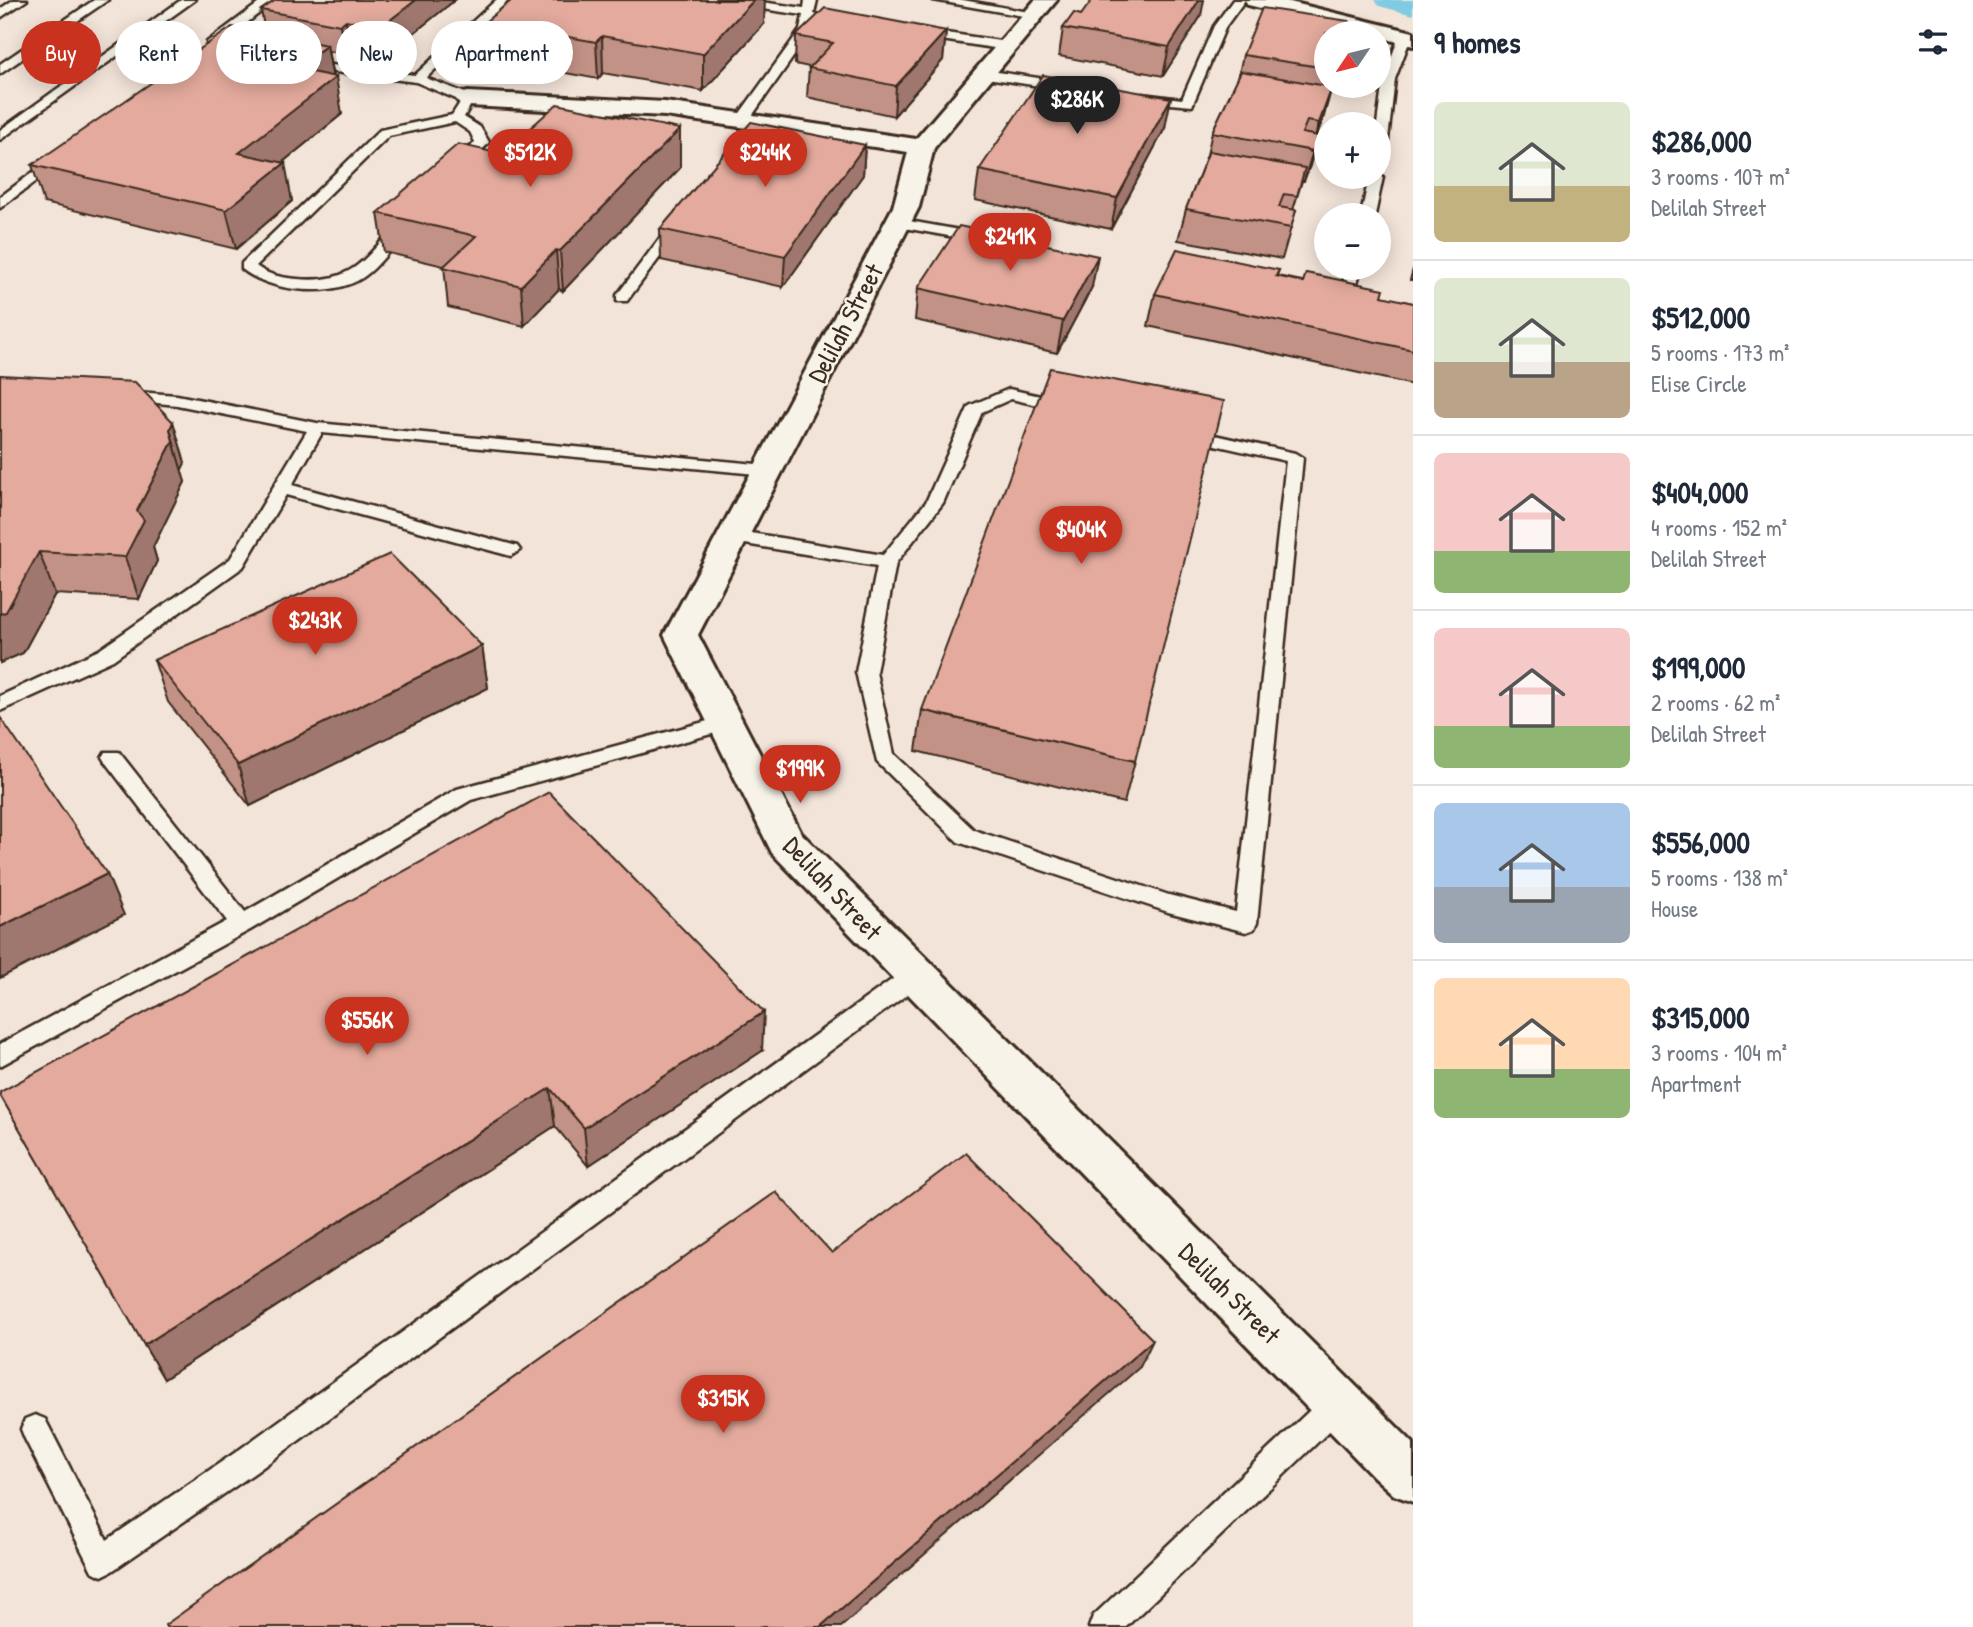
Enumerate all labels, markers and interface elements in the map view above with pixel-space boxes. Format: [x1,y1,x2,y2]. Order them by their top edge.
chip: Buy [21,21,101,84]
chip: Rent [115,21,202,84]
chip: Filters [216,21,322,84]
chip: New [336,21,417,84]
chip: Apartment [431,21,573,84]
north arrow [1314,21,1391,98]
map controls [1314,21,1391,280]
text: 9 homes [1434,22,1521,62]
icon: filters [1914,23,1952,61]
pin: $286K [1028,76,1126,136]
text: $286K [1050,83,1104,114]
button: + [1314,112,1391,189]
text: $286,000 [1651,121,1752,161]
pin: $512K [481,130,579,189]
pin: $244K [716,130,814,189]
icon: home [1490,130,1574,214]
text: $512K [504,136,556,167]
text: $244K [739,136,791,167]
text: 3 rooms · 107 m² [1651,161,1790,192]
text: Delilah Street [1651,192,1766,223]
button: − [1314,203,1391,280]
pin: $241K [961,214,1059,273]
text: $241K [984,220,1036,251]
street label: Delilah Street [799,256,891,389]
text: $512,000 [1651,297,1750,337]
icon: home [1490,306,1574,390]
text: 5 rooms · 173 m² [1651,337,1789,368]
text: Elise Circle [1651,368,1747,399]
text: $404,000 [1651,472,1749,512]
icon: home [1490,481,1574,565]
pin: $404K [1032,506,1130,566]
text: 4 rooms · 152 m² [1651,512,1787,543]
text: $404K [1055,513,1107,544]
text: Delilah Street [1651,543,1766,574]
pin: $243K [266,598,364,657]
text: $243K [288,604,342,635]
text: $199,000 [1651,647,1746,687]
icon: home [1490,656,1574,740]
text: 2 rooms · 62 m² [1651,687,1780,718]
text: Delilah Street [1651,718,1766,749]
pin: $199K [751,746,849,805]
text: $199K [776,752,824,783]
text: $556,000 [1651,822,1750,862]
street label: Delilah Street [776,829,891,948]
icon: home [1490,831,1574,915]
text: 5 rooms · 138 m² [1651,862,1788,893]
text: House [1651,893,1698,924]
text: $315,000 [1651,997,1750,1037]
pin: $556K [318,998,416,1057]
text: $556K [341,1004,393,1035]
icon: home [1490,1006,1574,1090]
text: 3 rooms · 104 m² [1651,1037,1787,1068]
text: Apartment [1651,1068,1741,1099]
street label: Delilah Street [1172,1235,1289,1352]
pin: $315K [674,1376,772,1435]
text: $315K [697,1382,749,1413]

